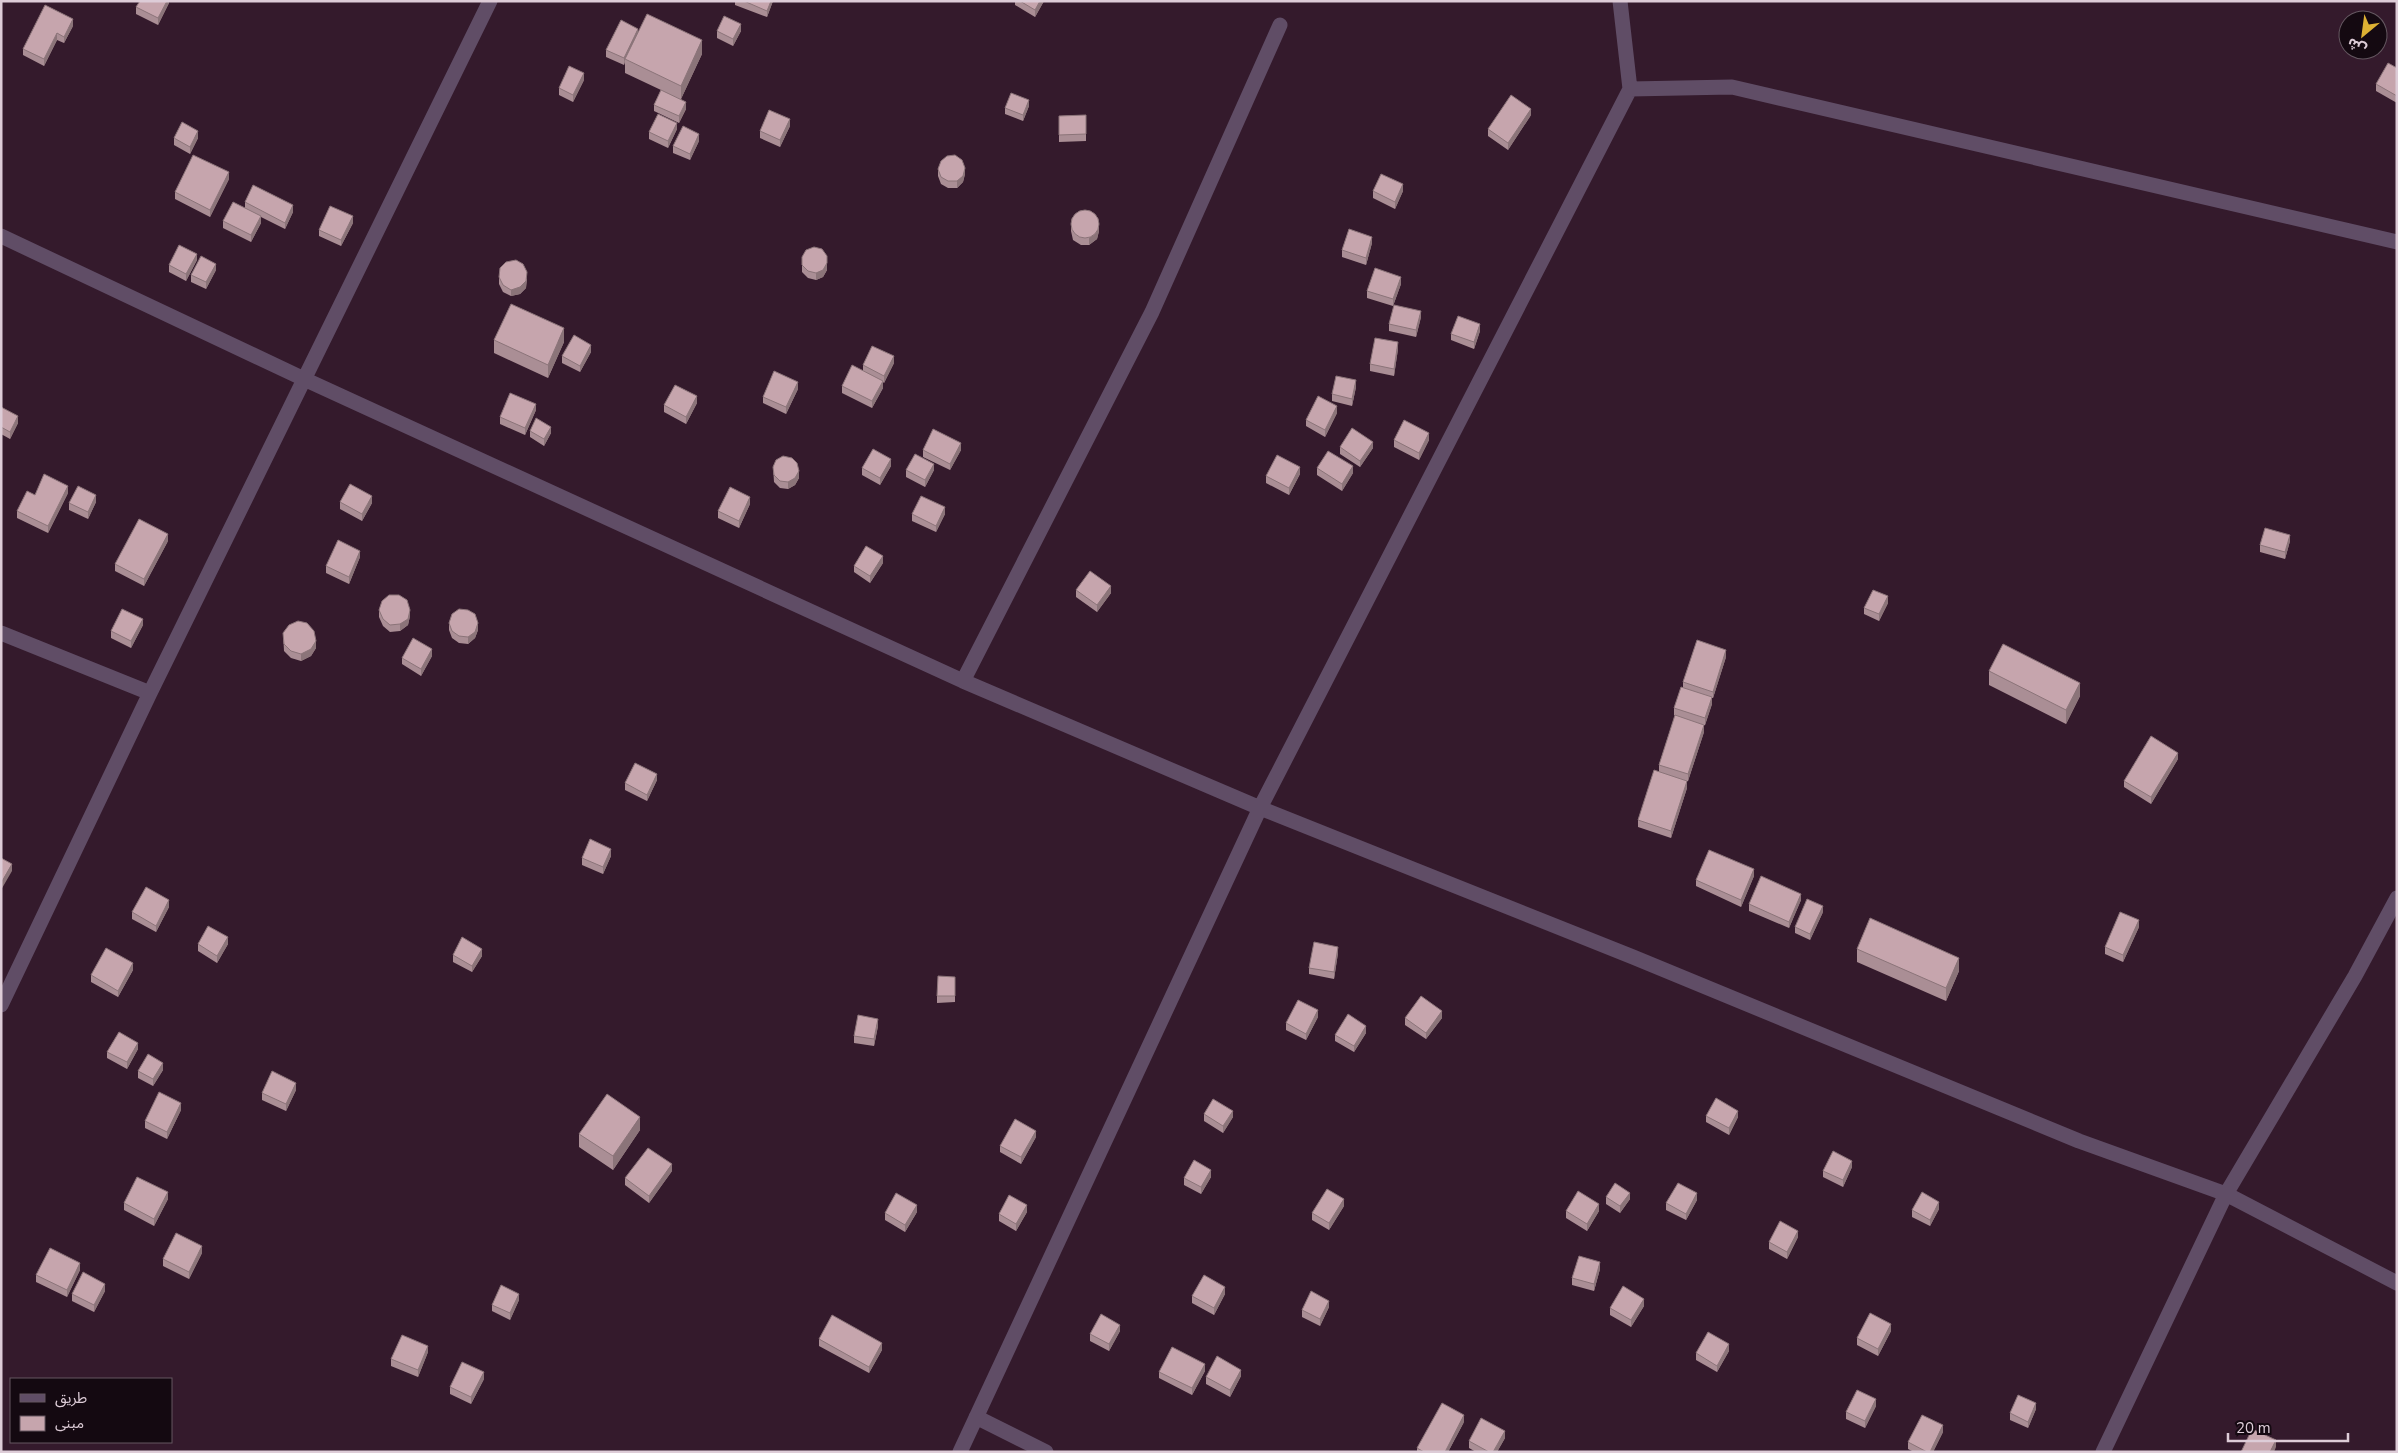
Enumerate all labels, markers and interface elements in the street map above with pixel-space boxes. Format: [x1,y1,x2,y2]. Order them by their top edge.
north arrow [2338,10,2388,60]
text: ش [2344,33,2370,59]
legend [10,1378,172,1443]
text: طريق [55,1388,87,1408]
scale bar [2228,1410,2348,1442]
text: مبنى [55,1413,84,1433]
text: 20 m [2236,1418,2271,1438]

